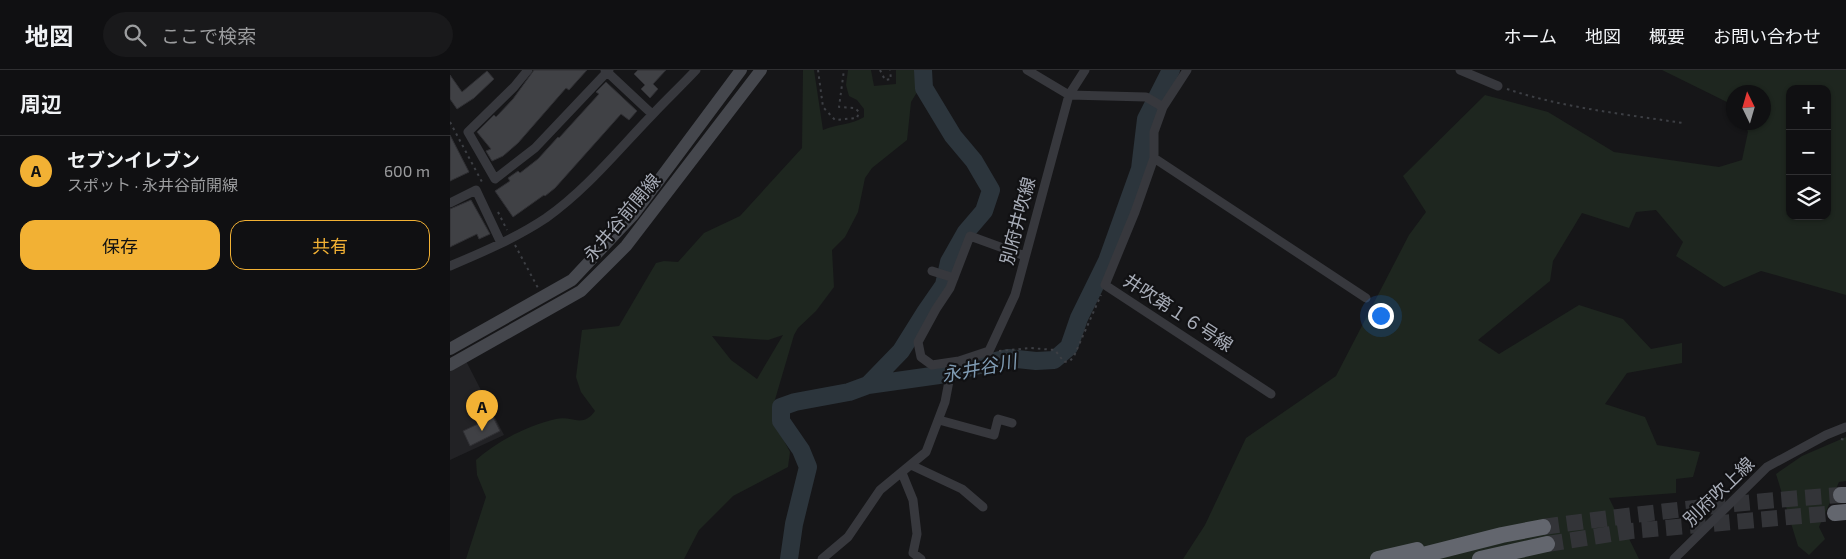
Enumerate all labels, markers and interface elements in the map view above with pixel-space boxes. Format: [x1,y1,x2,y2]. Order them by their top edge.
search box [103,12,453,57]
text: 地図 [25,21,73,50]
icon: search [121,21,149,49]
text: ここで検索 [161,24,256,47]
text: ホーム [1504,25,1557,47]
text: 地図 [1585,25,1621,47]
text: 概要 [1649,25,1685,47]
text: お問い合わせ [1713,25,1821,47]
north arrow [1726,85,1771,130]
map controls [1786,85,1831,220]
button: + [1786,85,1831,130]
text: 周辺 [20,91,62,116]
button: − [1786,130,1831,175]
text: セブンイレブン [67,148,200,171]
text: A [31,161,41,180]
text: 600 m [384,161,430,180]
street label: 永井谷前開線 [578,169,664,266]
street label: 別府井吹線 [995,174,1039,267]
text: スポット · 永井谷前開線 [67,175,238,194]
button: layers [1786,175,1831,220]
button: 保存 [20,220,220,270]
button: 共有 [230,220,430,270]
street label: 井吹第１６号線 [1120,269,1237,356]
your location [1368,303,1394,329]
water label: 永井谷川 [939,349,1020,386]
pin: A [466,390,498,431]
street label: 別府吹上線 [1678,452,1758,530]

